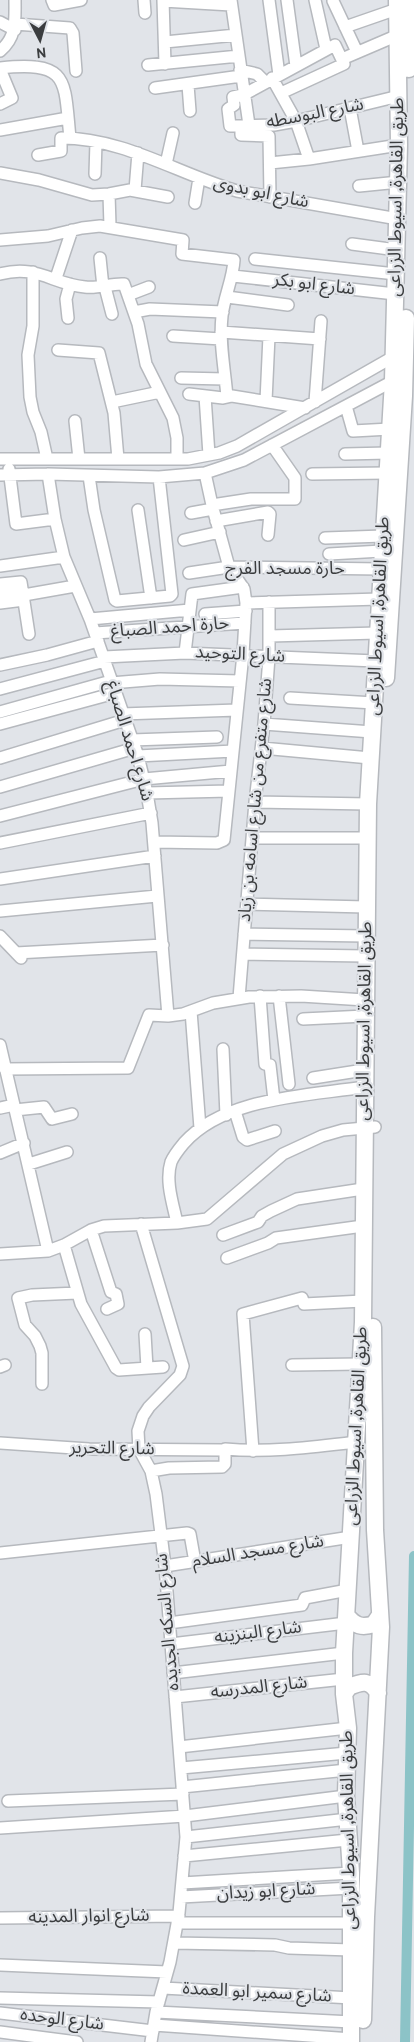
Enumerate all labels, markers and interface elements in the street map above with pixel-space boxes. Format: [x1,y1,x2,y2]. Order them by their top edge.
north arrow [15,15,65,65]
text: N [35,42,47,60]
street label: شارع البوسطه [264,93,366,136]
street label: طريق القاهرة, اسيوط الزراعى [384,97,410,297]
street label: شارع ابو بدوى [211,172,311,215]
street label: شارع ابو بكر [271,268,356,302]
street label: طريق القاهرة, اسيوط الزراعى [362,516,396,716]
street label: حارة مسجد الفرج [225,558,345,581]
street label: حارة احمد الصباغ [110,612,230,645]
street label: شارع التوحيد [194,641,286,670]
street label: شارع متفرع من شارع اسامه بن زياد [234,677,279,923]
street label: شارع احمد الصباغ [99,678,158,804]
street label: طريق القاهرة, اسيوط الزراعى [352,921,378,1121]
street label: طريق القاهرة, اسيوط الزراعى [340,1326,374,1526]
street label: شارع التحرير [68,1437,155,1462]
street label: شارع مسجد السلام [190,1530,326,1575]
street label: شارع السكه الجديده [151,1552,186,1692]
street label: شارع البنزينه [213,1616,303,1651]
street label: شارع المدرسه [209,1671,309,1706]
street label: طريق القاهرة, اسيوط الزراعى [336,1730,362,1930]
street label: شارع ابو زيدان [216,1878,316,1907]
street label: شارع انوار المدينه [28,1904,150,1931]
street label: شارع سمير ابو العمدة [182,1978,332,2009]
street label: شارع الوحده [19,2003,105,2038]

